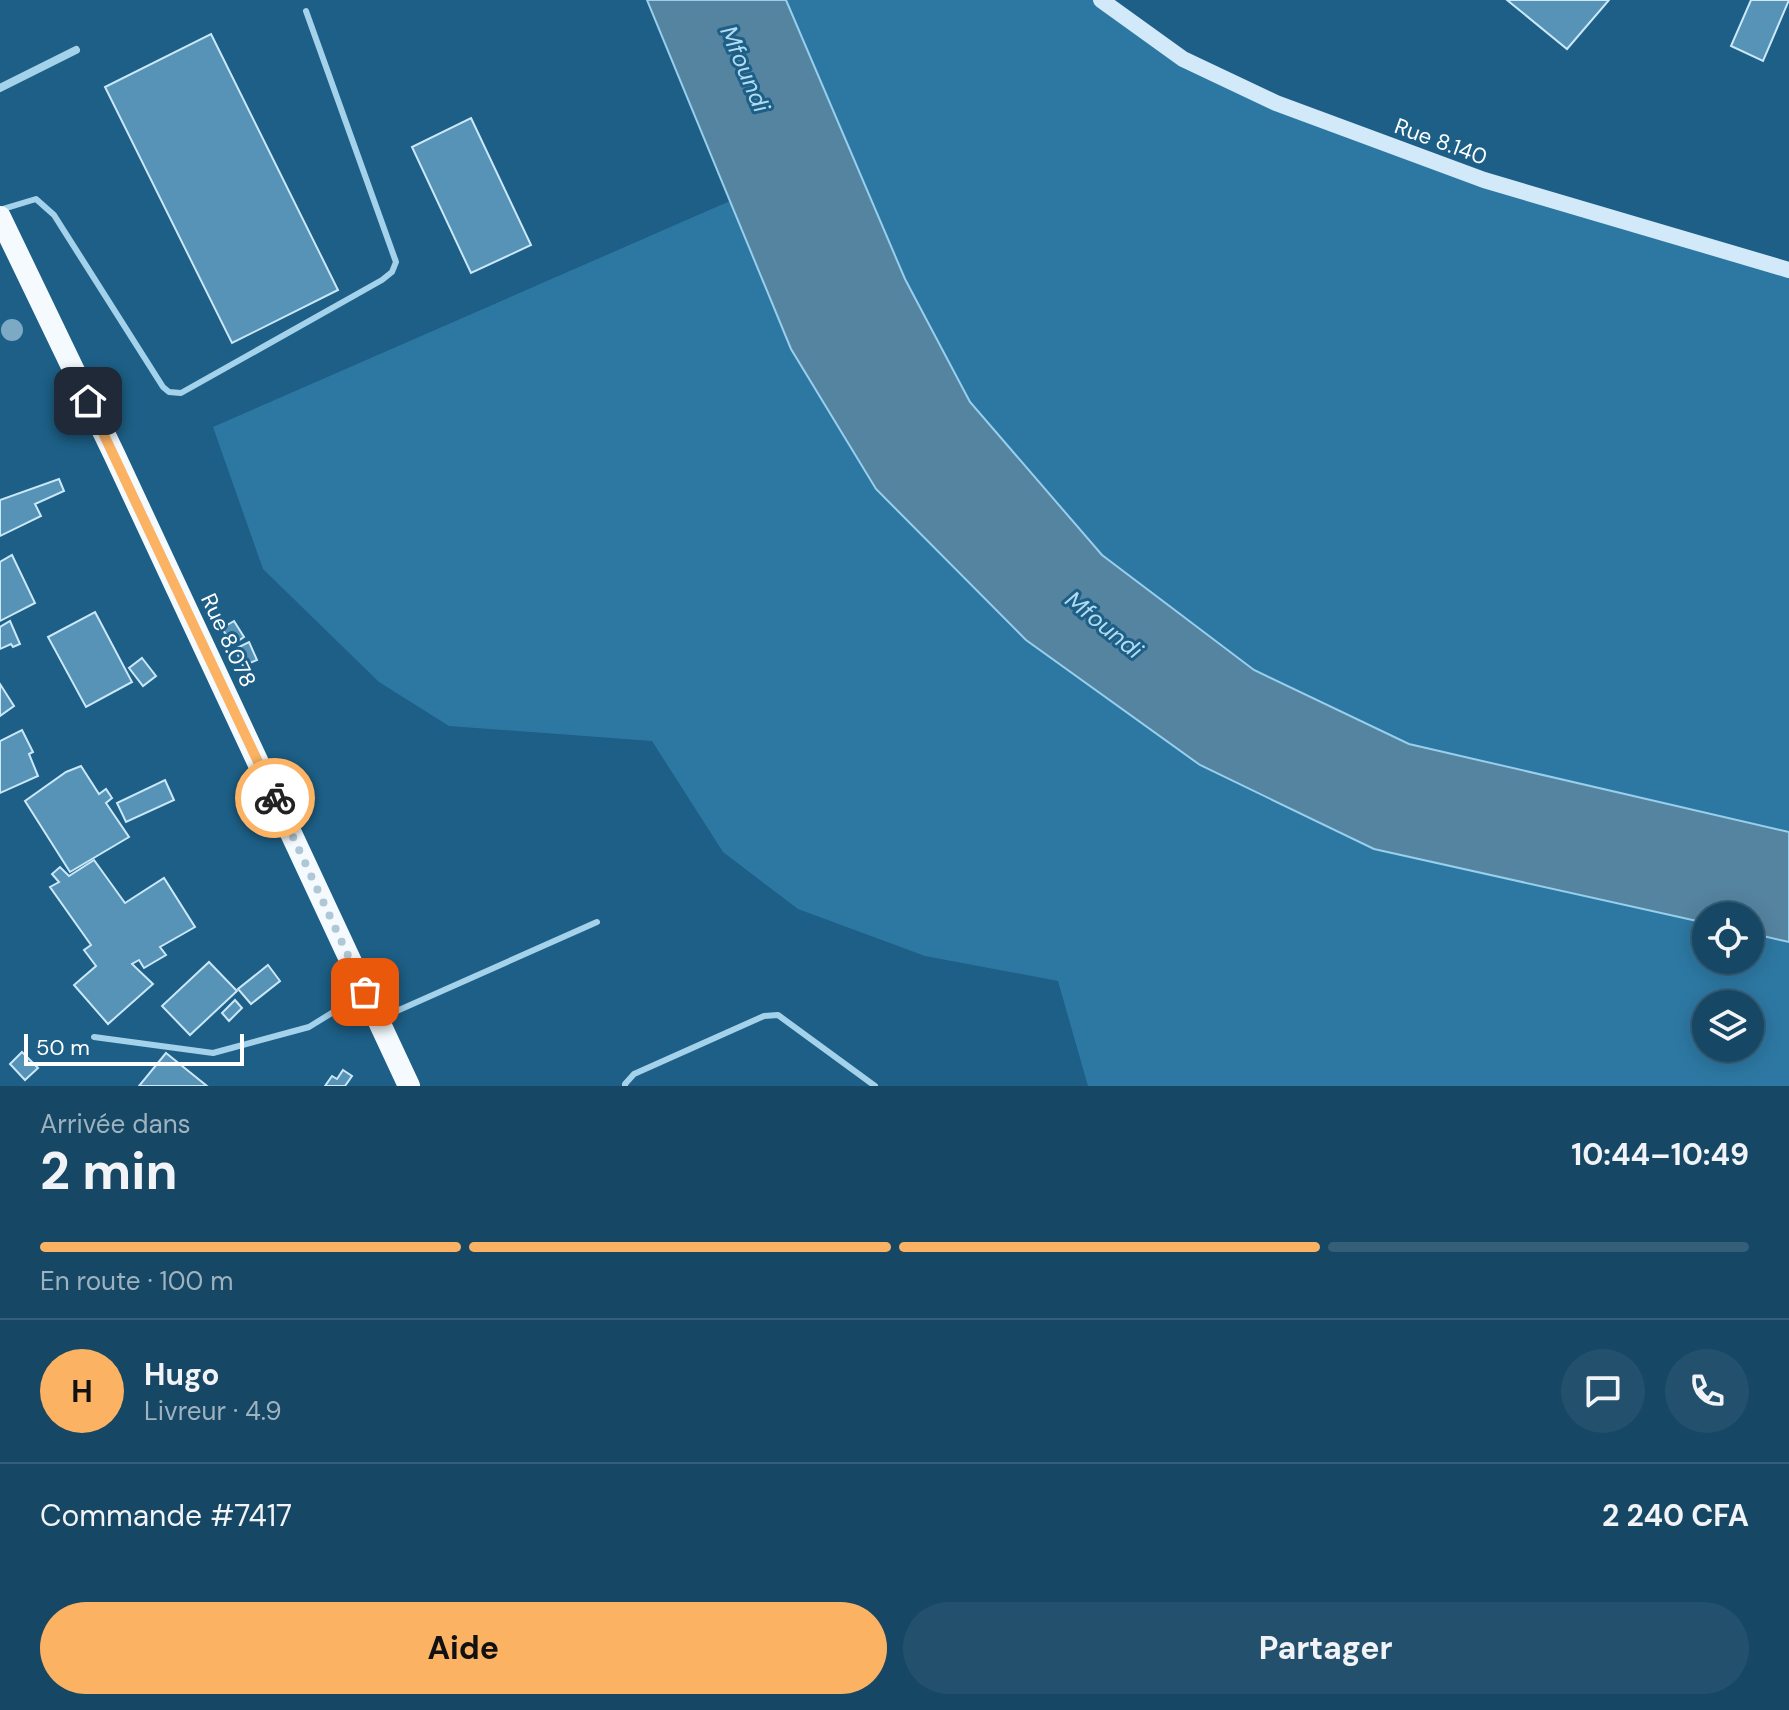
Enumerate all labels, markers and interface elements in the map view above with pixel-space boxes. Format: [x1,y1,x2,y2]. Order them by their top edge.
water label: Mfoundi [713,21,778,118]
street label: Rue 8.140 [1391,111,1491,172]
pin [54,367,122,435]
icon: home [66,379,110,423]
water label: Mfoundi [1059,584,1150,666]
street label: Rue 8.078 [194,589,263,692]
courier [235,758,315,838]
icon: bike [253,776,297,820]
map controls [1692,902,1764,1062]
button: locate [1692,902,1764,974]
pin [331,958,399,1026]
icon: bag [343,970,387,1014]
button: layers [1692,990,1764,1062]
scale bar [24,1030,244,1066]
text: 50 m [36,1033,90,1062]
text: Arrivée dans [40,1107,191,1141]
text: 10:44–10:49 [1571,1135,1749,1174]
text: 2 min [40,1137,178,1205]
text: En route · 100 m [40,1264,233,1298]
button: chat [1561,1349,1645,1433]
button: phone [1665,1349,1749,1433]
text: Hugo [144,1355,219,1394]
text: H [71,1372,93,1411]
text: Livreur · 4.9 [144,1394,282,1428]
text: Commande #7417 [40,1496,292,1535]
text: 2 240 CFA [1602,1496,1749,1535]
button: Aide [40,1602,887,1694]
button: Partager [903,1602,1749,1694]

